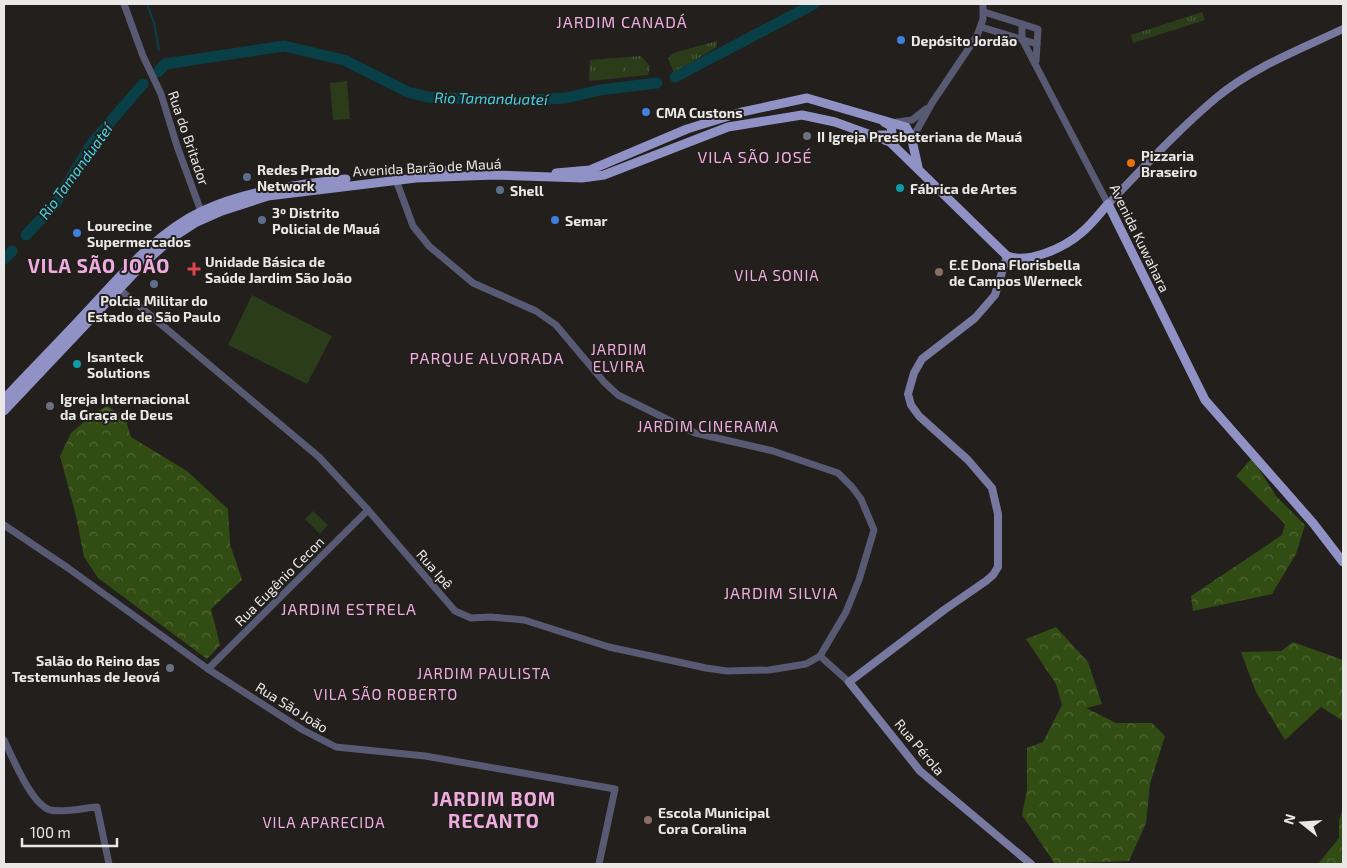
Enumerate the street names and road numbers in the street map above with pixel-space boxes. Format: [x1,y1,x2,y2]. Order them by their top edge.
street label: Rua do Britador [165,88,213,188]
street label: Avenida Barão de Mauá [352,155,502,179]
street label: Avenida Kuwahara [1106,181,1174,295]
street label: Rua Eugênio Cecon [231,533,327,629]
street label: Rua Ipê [413,546,457,592]
street label: Rua São João [253,678,331,736]
street label: Rua Pérola [892,715,948,779]

